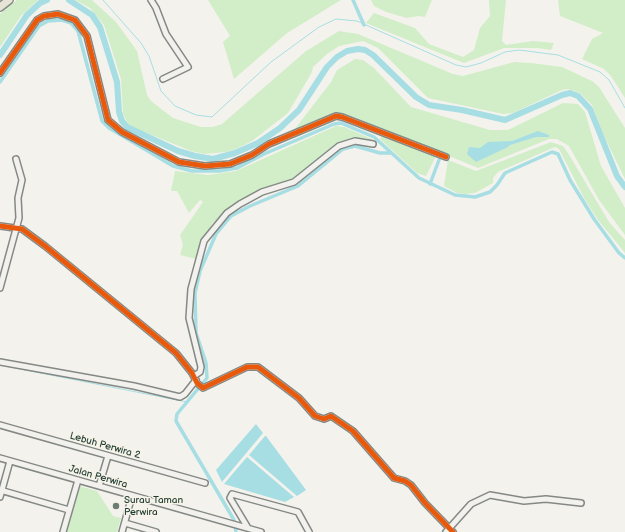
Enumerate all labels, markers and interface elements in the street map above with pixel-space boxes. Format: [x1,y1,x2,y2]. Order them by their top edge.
street label: Lebuh Perwira 2 [68,430,142,462]
street label: Jalan Perwira [67,463,129,491]
place label: Surau Taman Perwira [124,494,183,518]
marker: Surau Taman Perwira [111,501,121,511]

